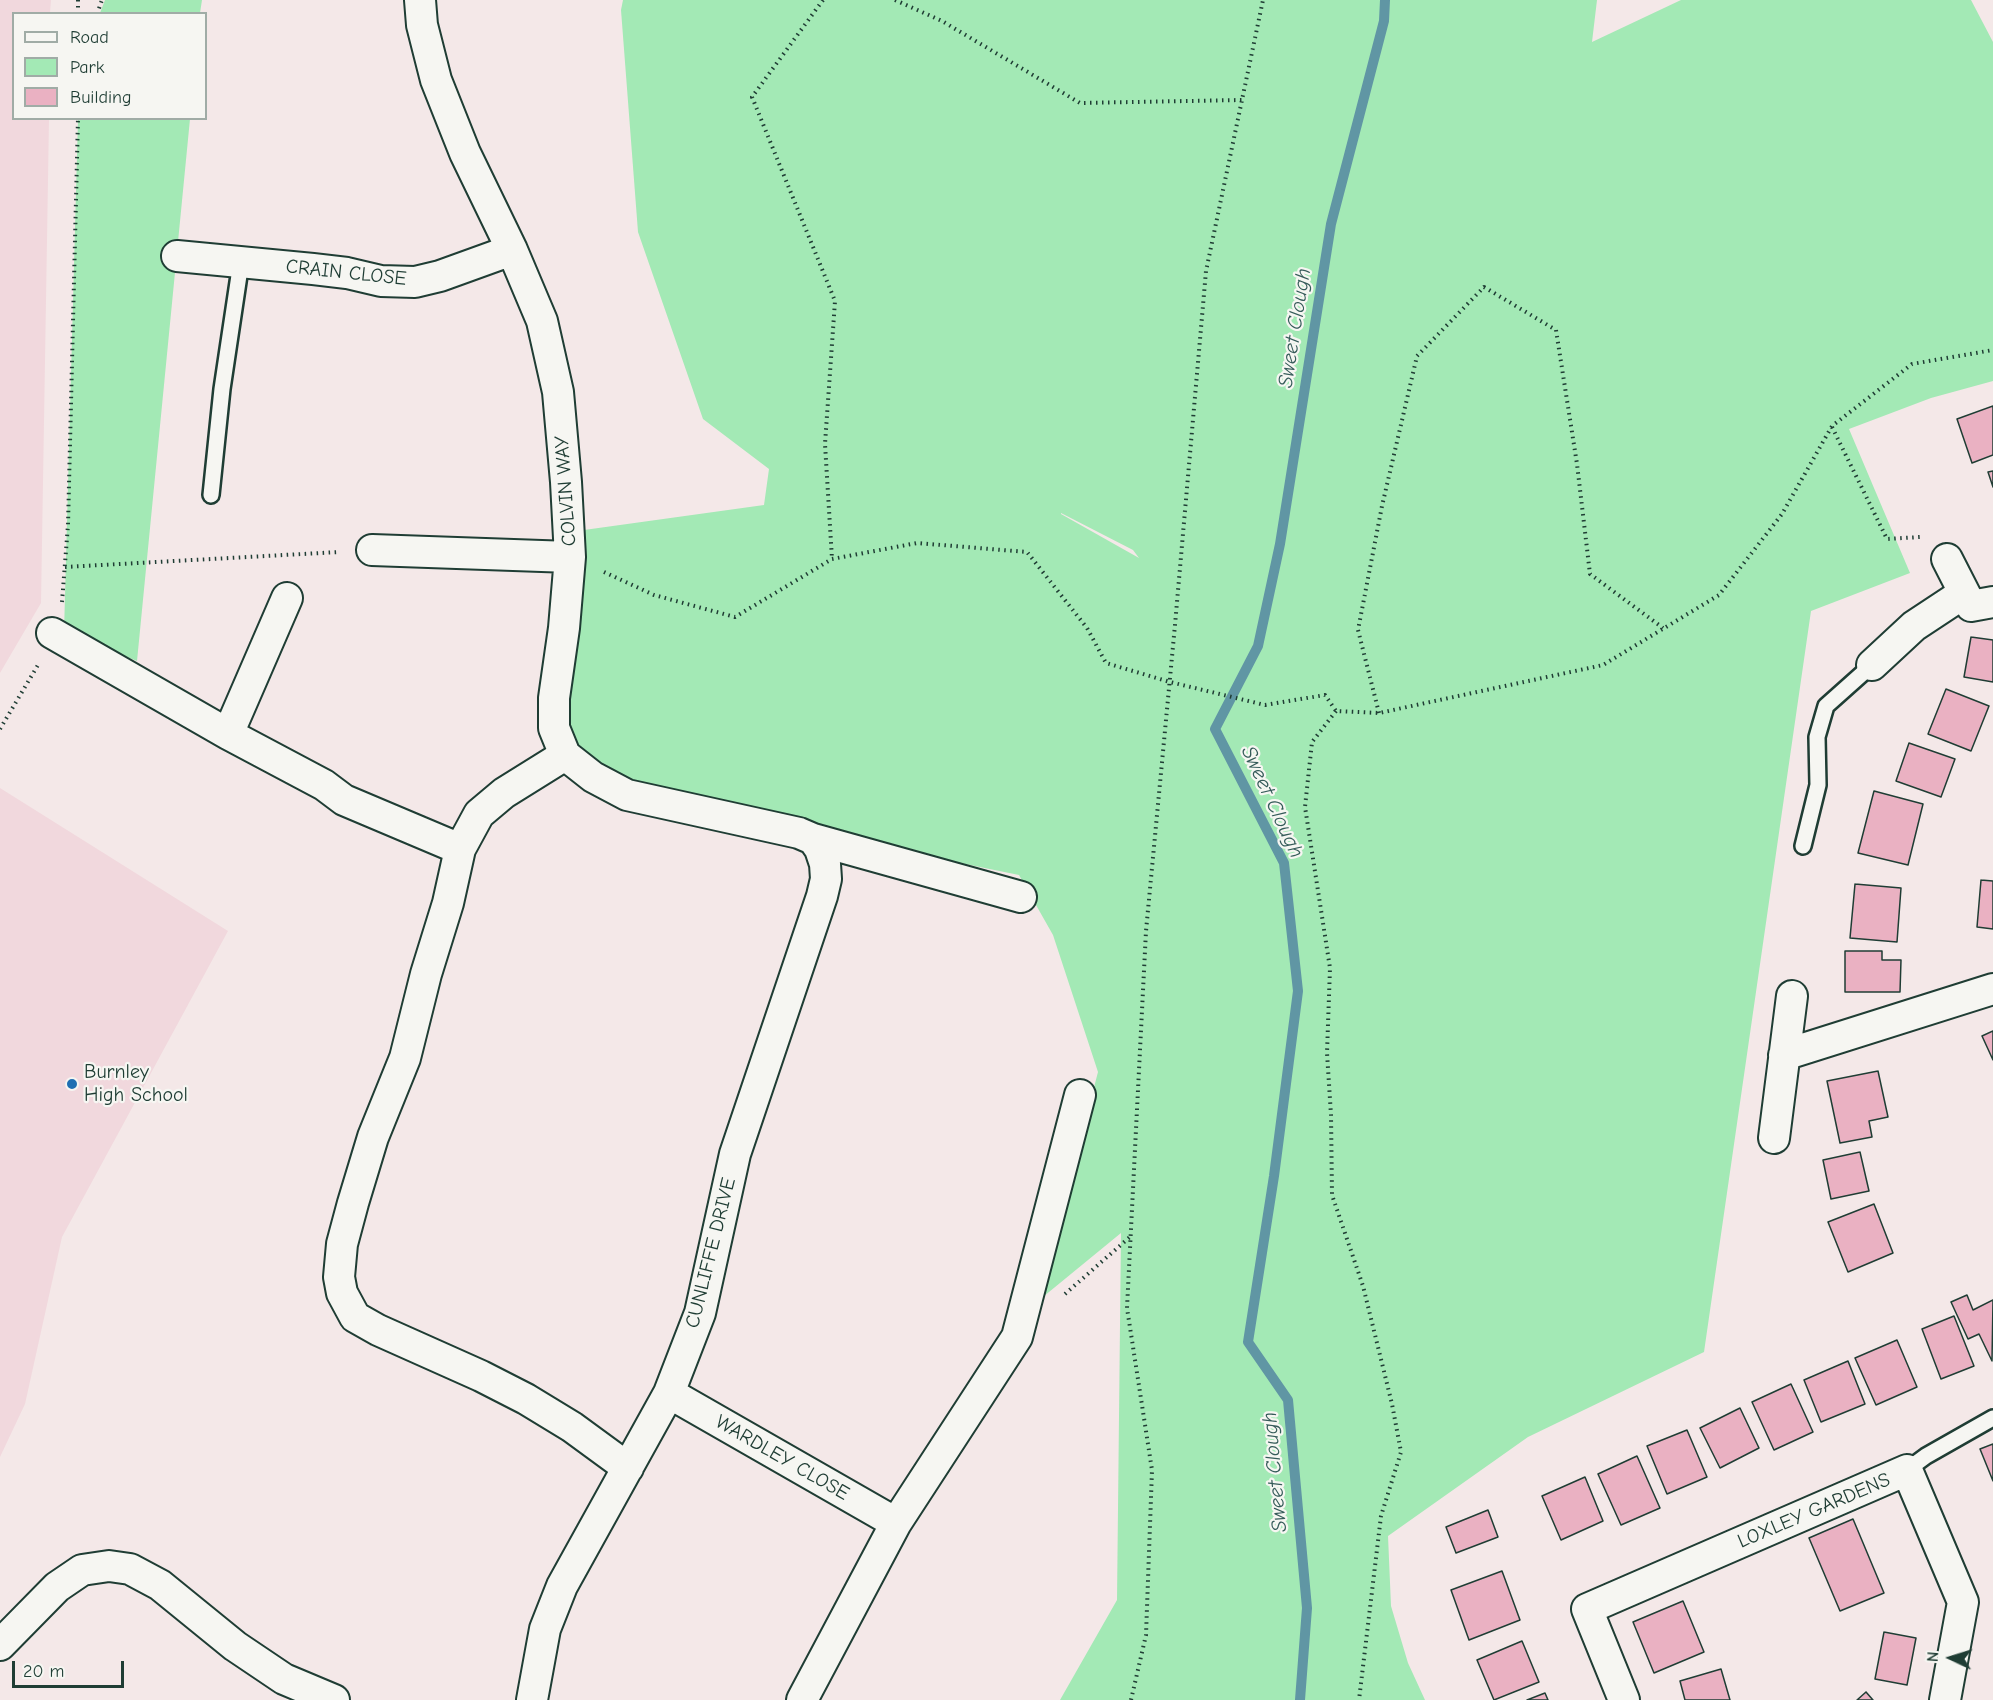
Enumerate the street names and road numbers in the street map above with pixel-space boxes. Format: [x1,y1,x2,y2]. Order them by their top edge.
street label: CRAIN CLOSE [285,255,407,291]
street label: COLVIN WAY [550,435,582,547]
street label: CUNLIFFE DRIVE [681,1175,741,1331]
street label: WARDLEY CLOSE [711,1410,853,1506]
street label: LOXLEY GARDENS [1734,1468,1894,1554]

